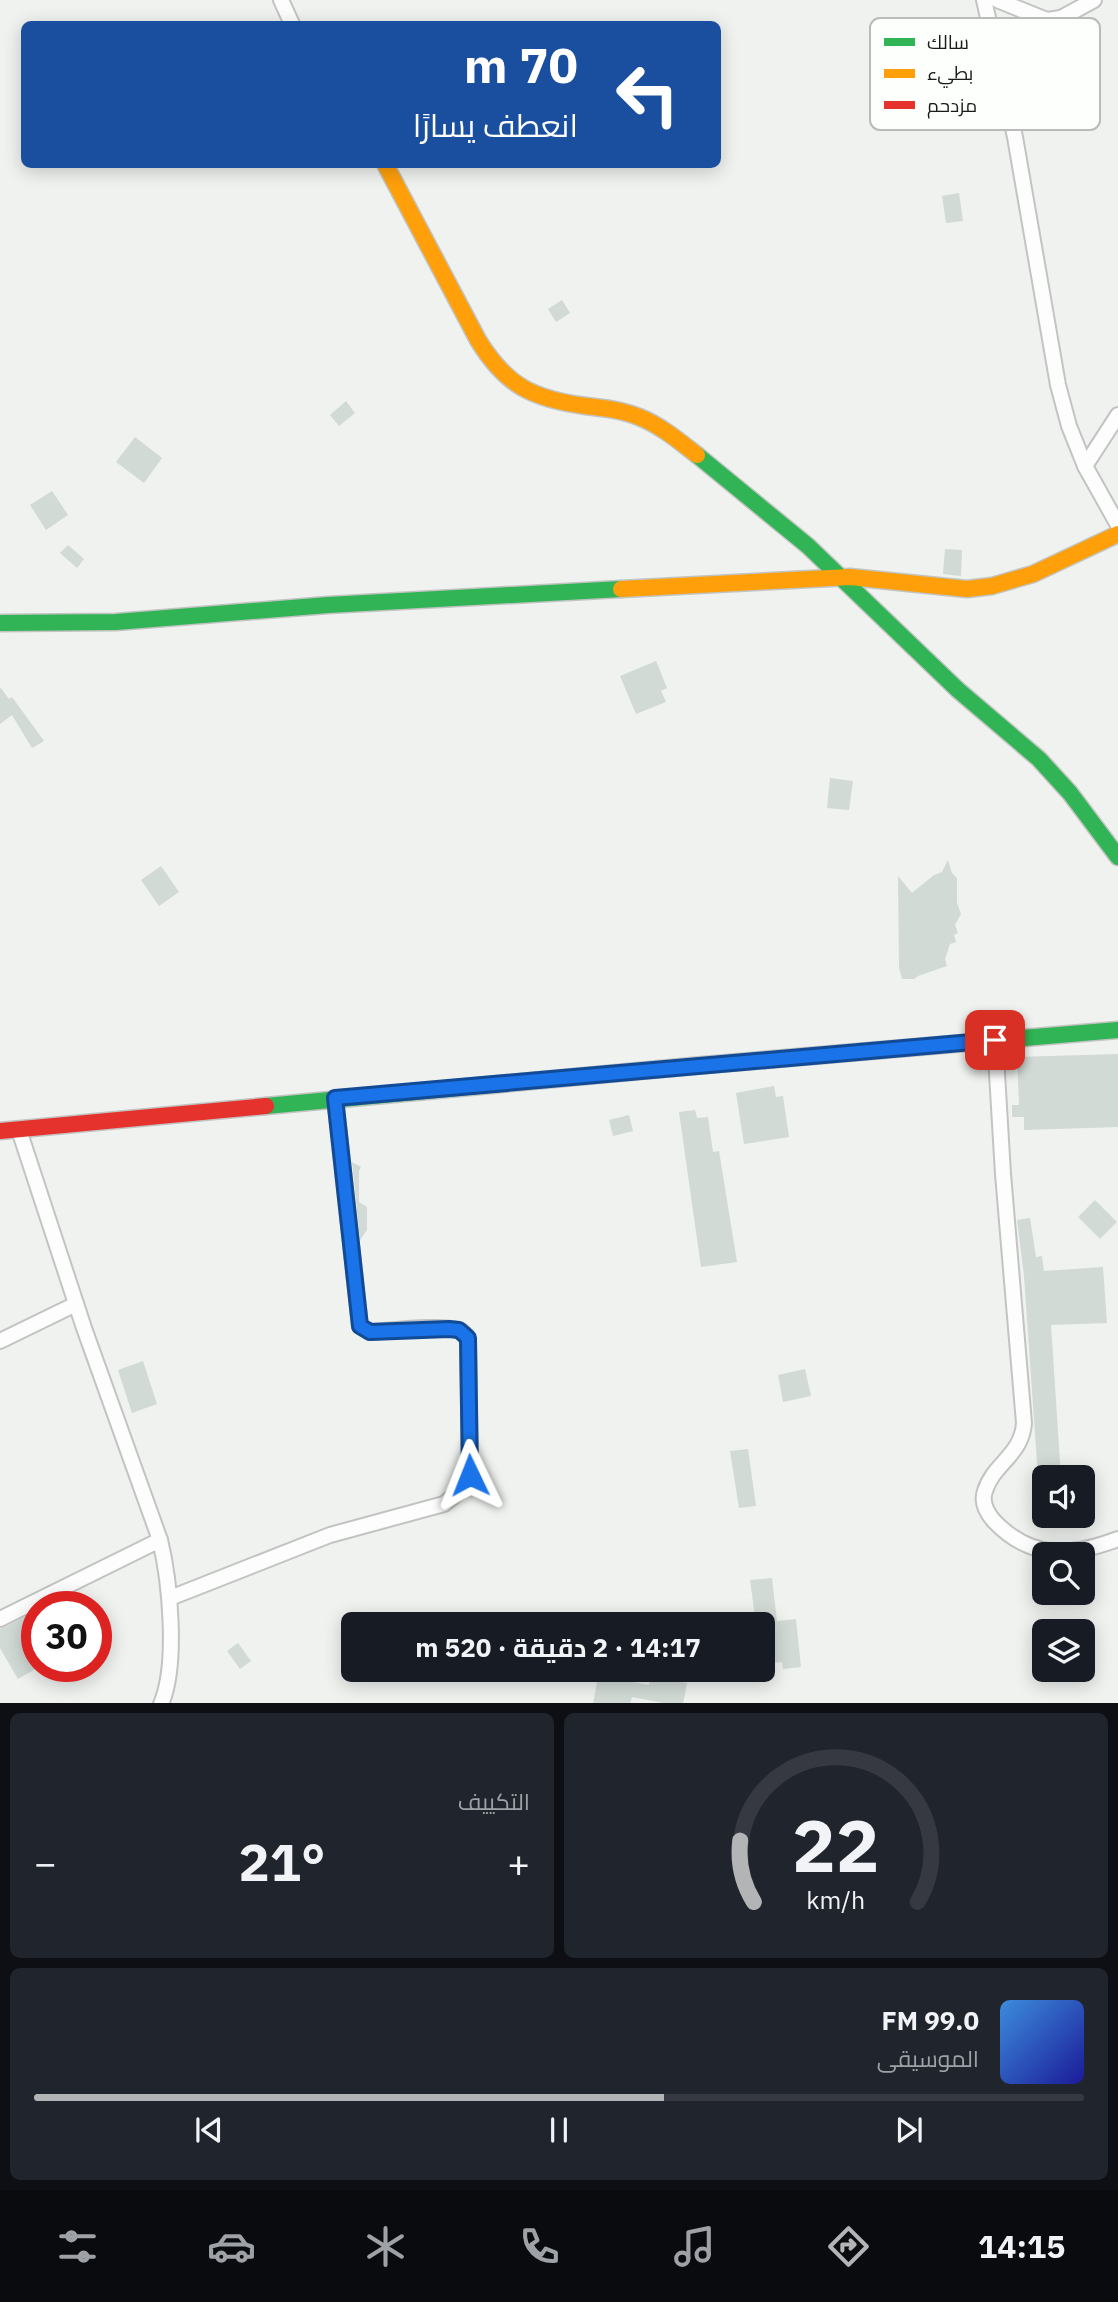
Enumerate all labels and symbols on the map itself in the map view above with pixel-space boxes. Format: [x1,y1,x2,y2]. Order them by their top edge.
legend [870,18,1100,130]
text: سالك [927,30,969,54]
text: بطيء [927,61,973,88]
text: مزدحم [927,93,977,119]
pin [965,1010,1025,1070]
position arrow [433,1438,507,1512]
speed limit sign: 30 [21,1591,112,1682]

